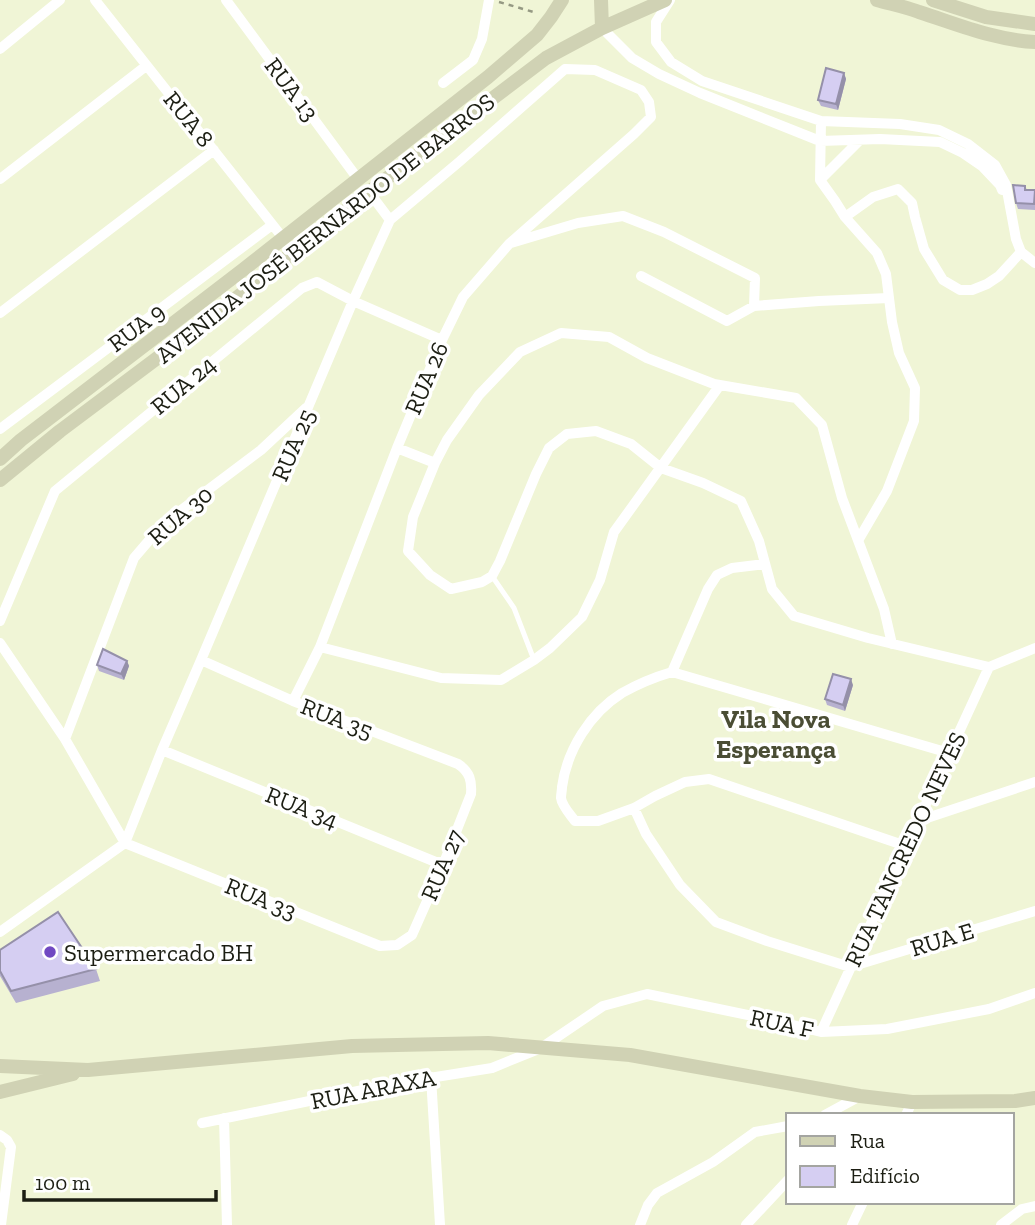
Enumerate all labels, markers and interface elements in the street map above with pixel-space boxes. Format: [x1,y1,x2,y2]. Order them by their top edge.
street label: RUA 13 [259,52,325,126]
street label: RUA 8 [158,85,220,153]
street label: AVENIDA JOSÉ BERNARDO DE BARROS [150,87,500,369]
street label: RUA 9 [102,296,170,358]
street label: RUA 26 [398,337,454,419]
street label: RUA 24 [144,349,222,421]
street label: RUA 25 [265,405,321,485]
street label: RUA 30 [142,479,218,551]
street label: RUA 35 [297,691,377,745]
district label: Vila Nova Esperança [716,703,836,765]
street label: RUA TANCREDO NEVES [838,727,972,971]
street label: RUA 34 [262,779,343,835]
street label: RUA 27 [414,825,470,905]
street label: RUA 33 [221,871,301,925]
street label: RUA E [907,916,977,962]
place label: Supermercado BH [64,938,253,967]
marker: Supermercado BH [42,944,58,960]
street label: RUA F [748,1002,816,1044]
street label: RUA ARAXA [308,1063,438,1115]
legend [786,1113,1014,1204]
text: Rua [850,1128,885,1153]
scale bar [24,1158,217,1202]
text: Edifício [850,1163,920,1188]
text: 100 m [35,1170,90,1195]

